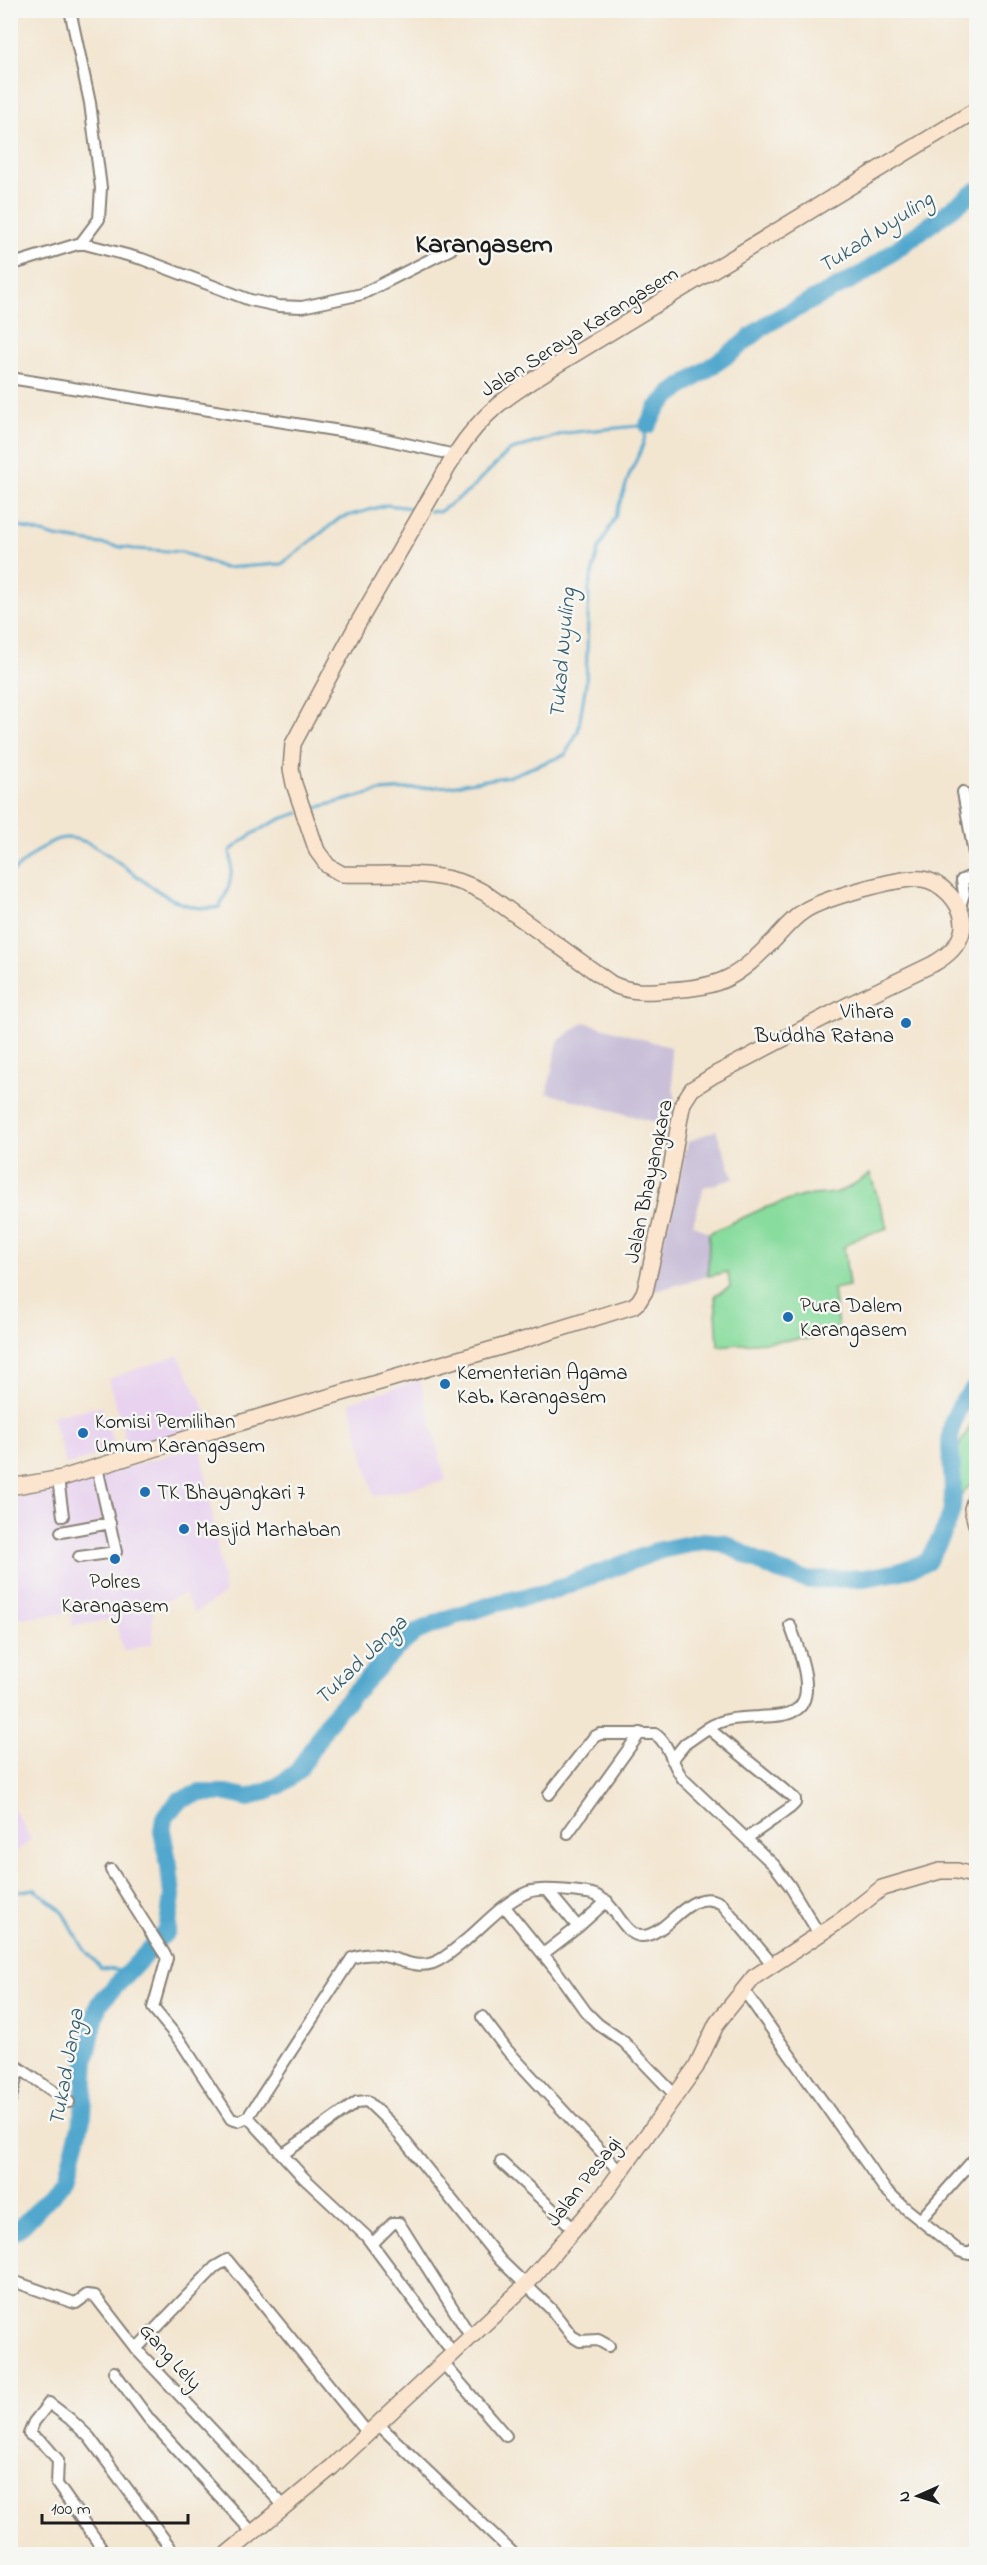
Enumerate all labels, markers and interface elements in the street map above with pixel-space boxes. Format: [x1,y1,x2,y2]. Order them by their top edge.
water label: Tukad Nyuling [813,184,941,283]
district label: Karangasem [415,226,553,266]
street label: Jalan Seraya Karangasem [475,260,686,408]
water label: Tukad Nyuling [542,585,586,720]
place label: Vihara Buddha Ratana [754,998,894,1052]
marker: Vihara Buddha Ratana [899,1016,913,1030]
street label: Jalan Bhayangkara [618,1097,684,1266]
place label: Pura Dalem Karangasem [800,1292,907,1348]
marker: Pura Dalem Karangasem [781,1310,795,1324]
place label: Kementerian Agama Kab. Karangasem [457,1359,628,1415]
marker: Kementerian Agama Kab. Karangasem [438,1377,452,1391]
place label: Komisi Pemilihan Umum Karangasem [95,1408,265,1464]
marker: Komisi Pemilihan Umum Karangasem [76,1426,90,1440]
place label: TK Bhayangkari 7 [157,1479,306,1511]
marker: TK Bhayangkari 7 [138,1485,152,1499]
place label: Masjid Marhaban [196,1516,341,1546]
marker: Masjid Marhaban [177,1522,191,1536]
marker: Polres Karangasem [108,1552,122,1566]
place label: Polres Karangasem [62,1568,168,1624]
water label: Tukad Janga [308,1608,417,1714]
water label: Tukad Janga [42,2005,94,2129]
street label: Jalan Pesagi [540,2131,631,2235]
street label: Gang Lely [129,2317,208,2399]
north arrow [888,2466,948,2526]
scale bar [42,2487,188,2525]
text: N [893,2490,917,2503]
text: 100 m [51,2497,91,2523]

